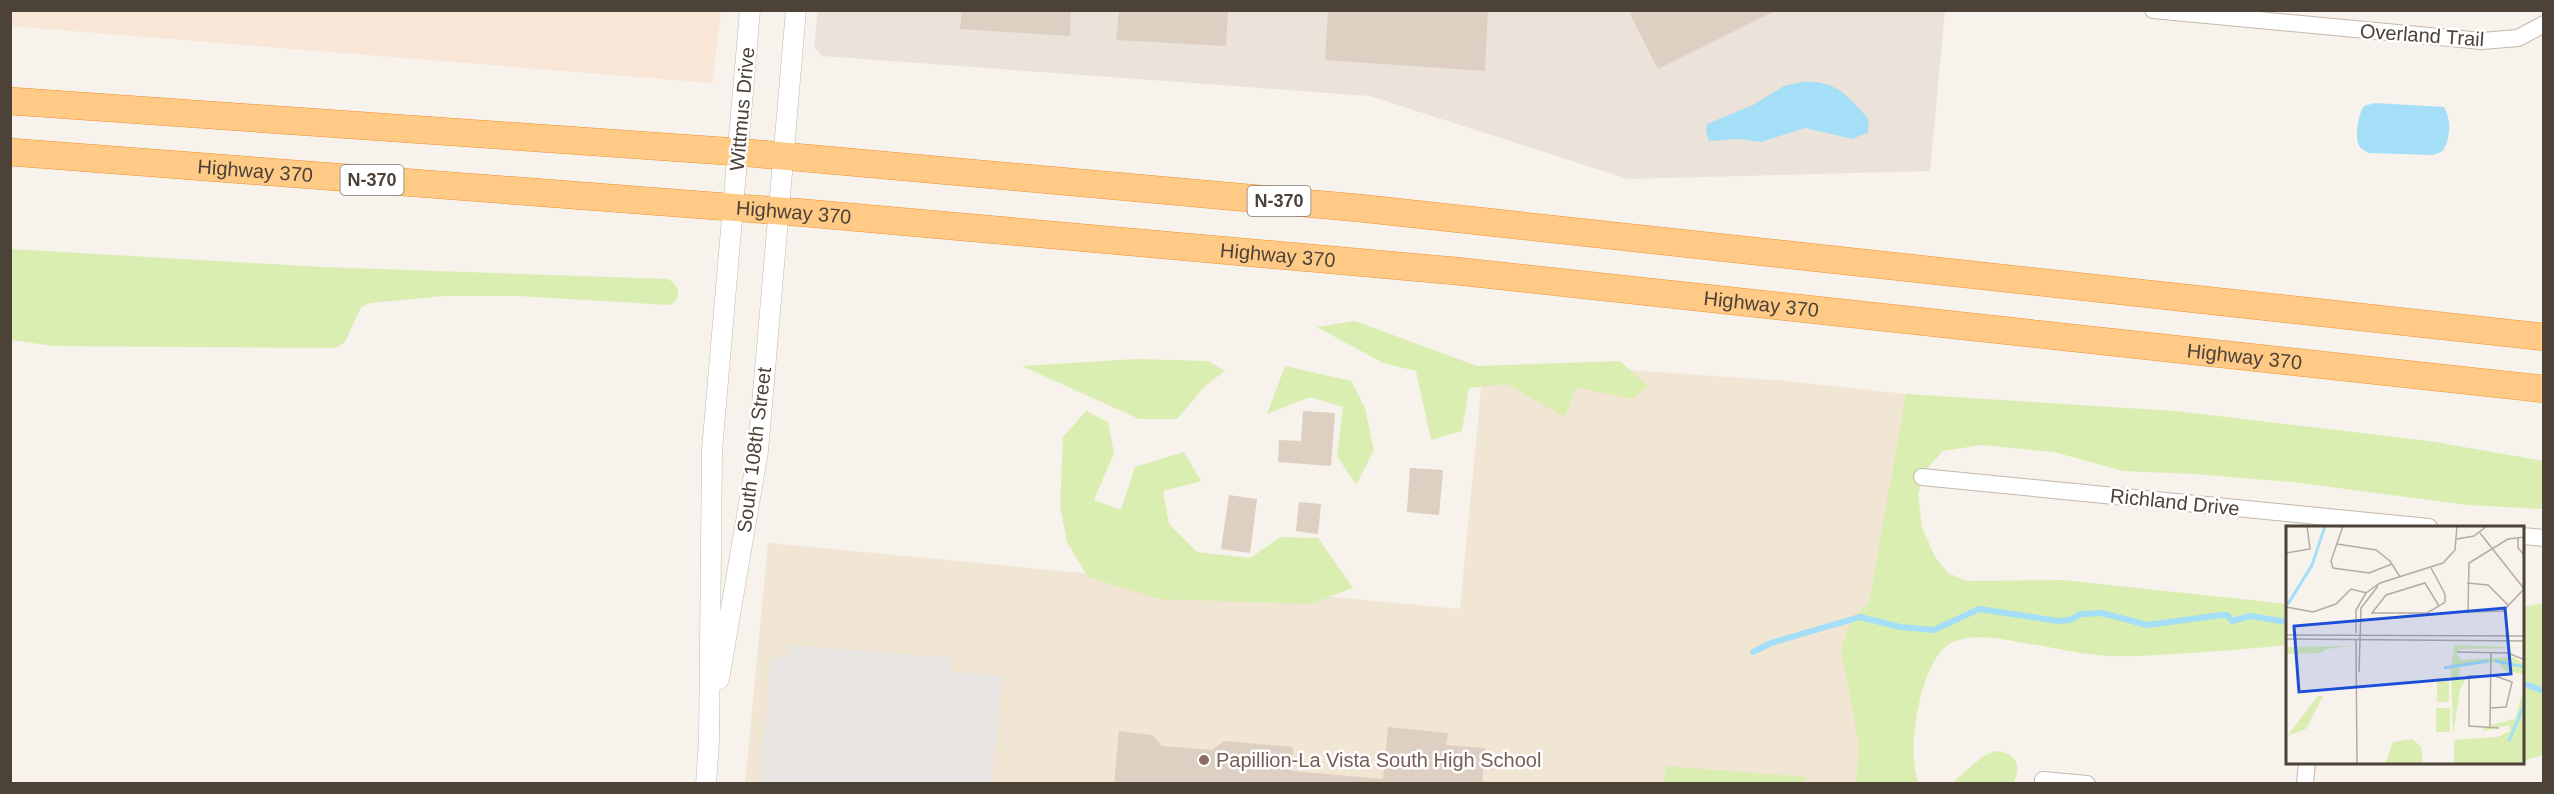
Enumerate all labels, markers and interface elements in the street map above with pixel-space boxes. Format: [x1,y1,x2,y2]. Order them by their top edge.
street label: Overland Trail [2359,20,2485,50]
street label: Wittmus Drive [726,46,758,172]
street label: Highway 370 [197,155,314,186]
road number: N-370 [340,165,404,195]
road number: N-370 [1248,186,1310,216]
street label: Highway 370 [735,197,852,228]
street label: Highway 370 [1219,239,1336,271]
street label: Highway 370 [1703,287,1820,321]
street label: Highway 370 [2186,339,2303,374]
street label: South 108th Street [733,365,775,534]
street label: Richland Drive [2109,484,2241,520]
inset map [2286,526,2524,764]
place label: Papillion-La Vista South High School [1216,749,1541,771]
marker: Papillion-La Vista South High School [1197,753,1211,767]

